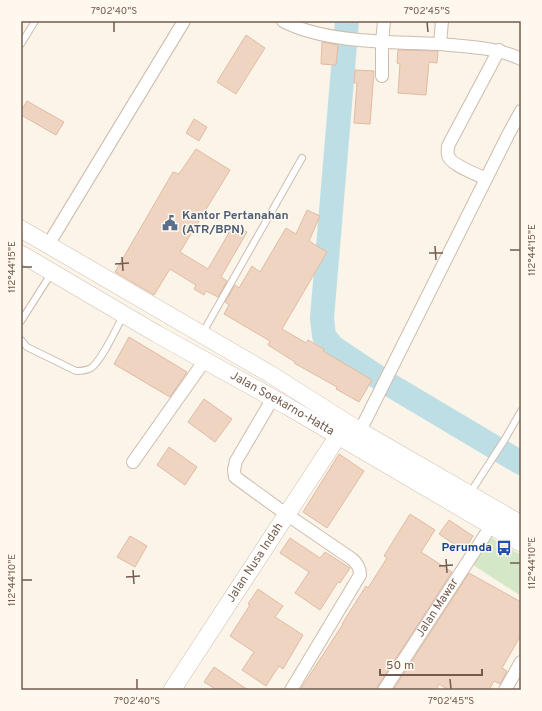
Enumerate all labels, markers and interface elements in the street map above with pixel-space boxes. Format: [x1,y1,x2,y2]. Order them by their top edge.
text: 7°02'40"S [91,5,137,18]
text: 7°02'45"S [404,5,450,18]
place label: Kantor Pertanahan (ATR/BPN) [182,208,289,238]
public building icon: Kantor Pertanahan (ATR/BPN) [161,214,179,232]
text: 112°44'15"E [526,224,539,276]
text: 112°44'15"E [6,241,19,293]
street label: Jalan Soekarno-Hatta [227,368,337,440]
street label: Jalan Nusa Indah [223,520,287,606]
text: 112°44'10"E [526,537,539,589]
bus stop icon: Perumda [495,539,513,557]
place label: Perumda [441,540,492,556]
text: 112°44'10"E [6,554,19,606]
street label: Jalan Mawar [412,575,463,640]
scale bar [380,651,482,677]
text: 50 m [386,658,414,674]
text: 7°02'40"S [114,695,160,708]
text: 7°02'45"S [428,695,474,708]

